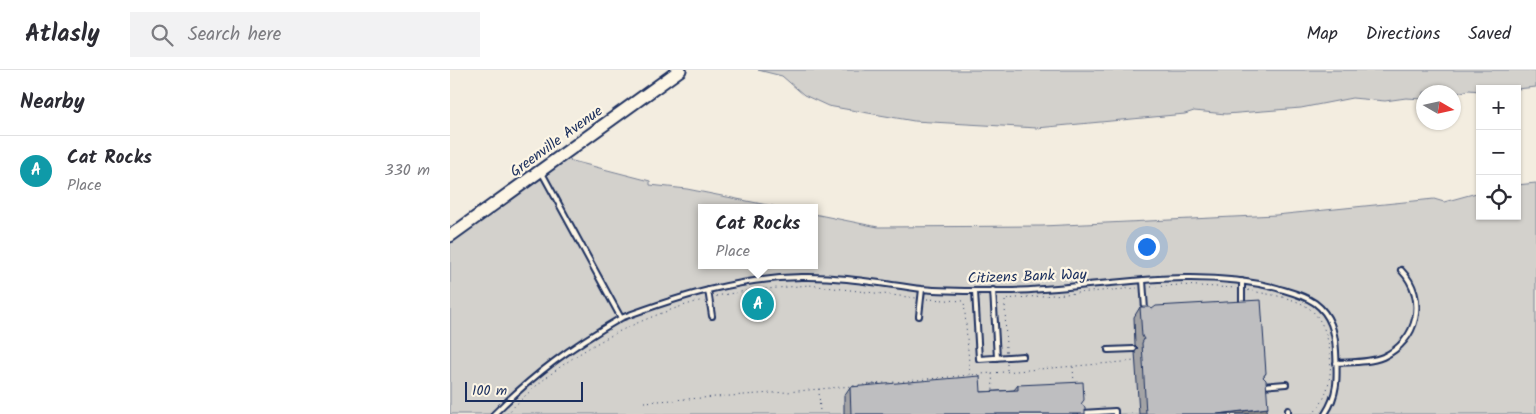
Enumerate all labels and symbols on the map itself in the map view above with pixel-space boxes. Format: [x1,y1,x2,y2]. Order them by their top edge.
north arrow [1416,85,1461,130]
street label: Greenville Avenue [505,100,608,184]
your location [1134,234,1160,260]
street label: Citizens Bank Way [967,263,1088,291]
pin: A [742,285,774,323]
scale bar [465,379,582,402]

